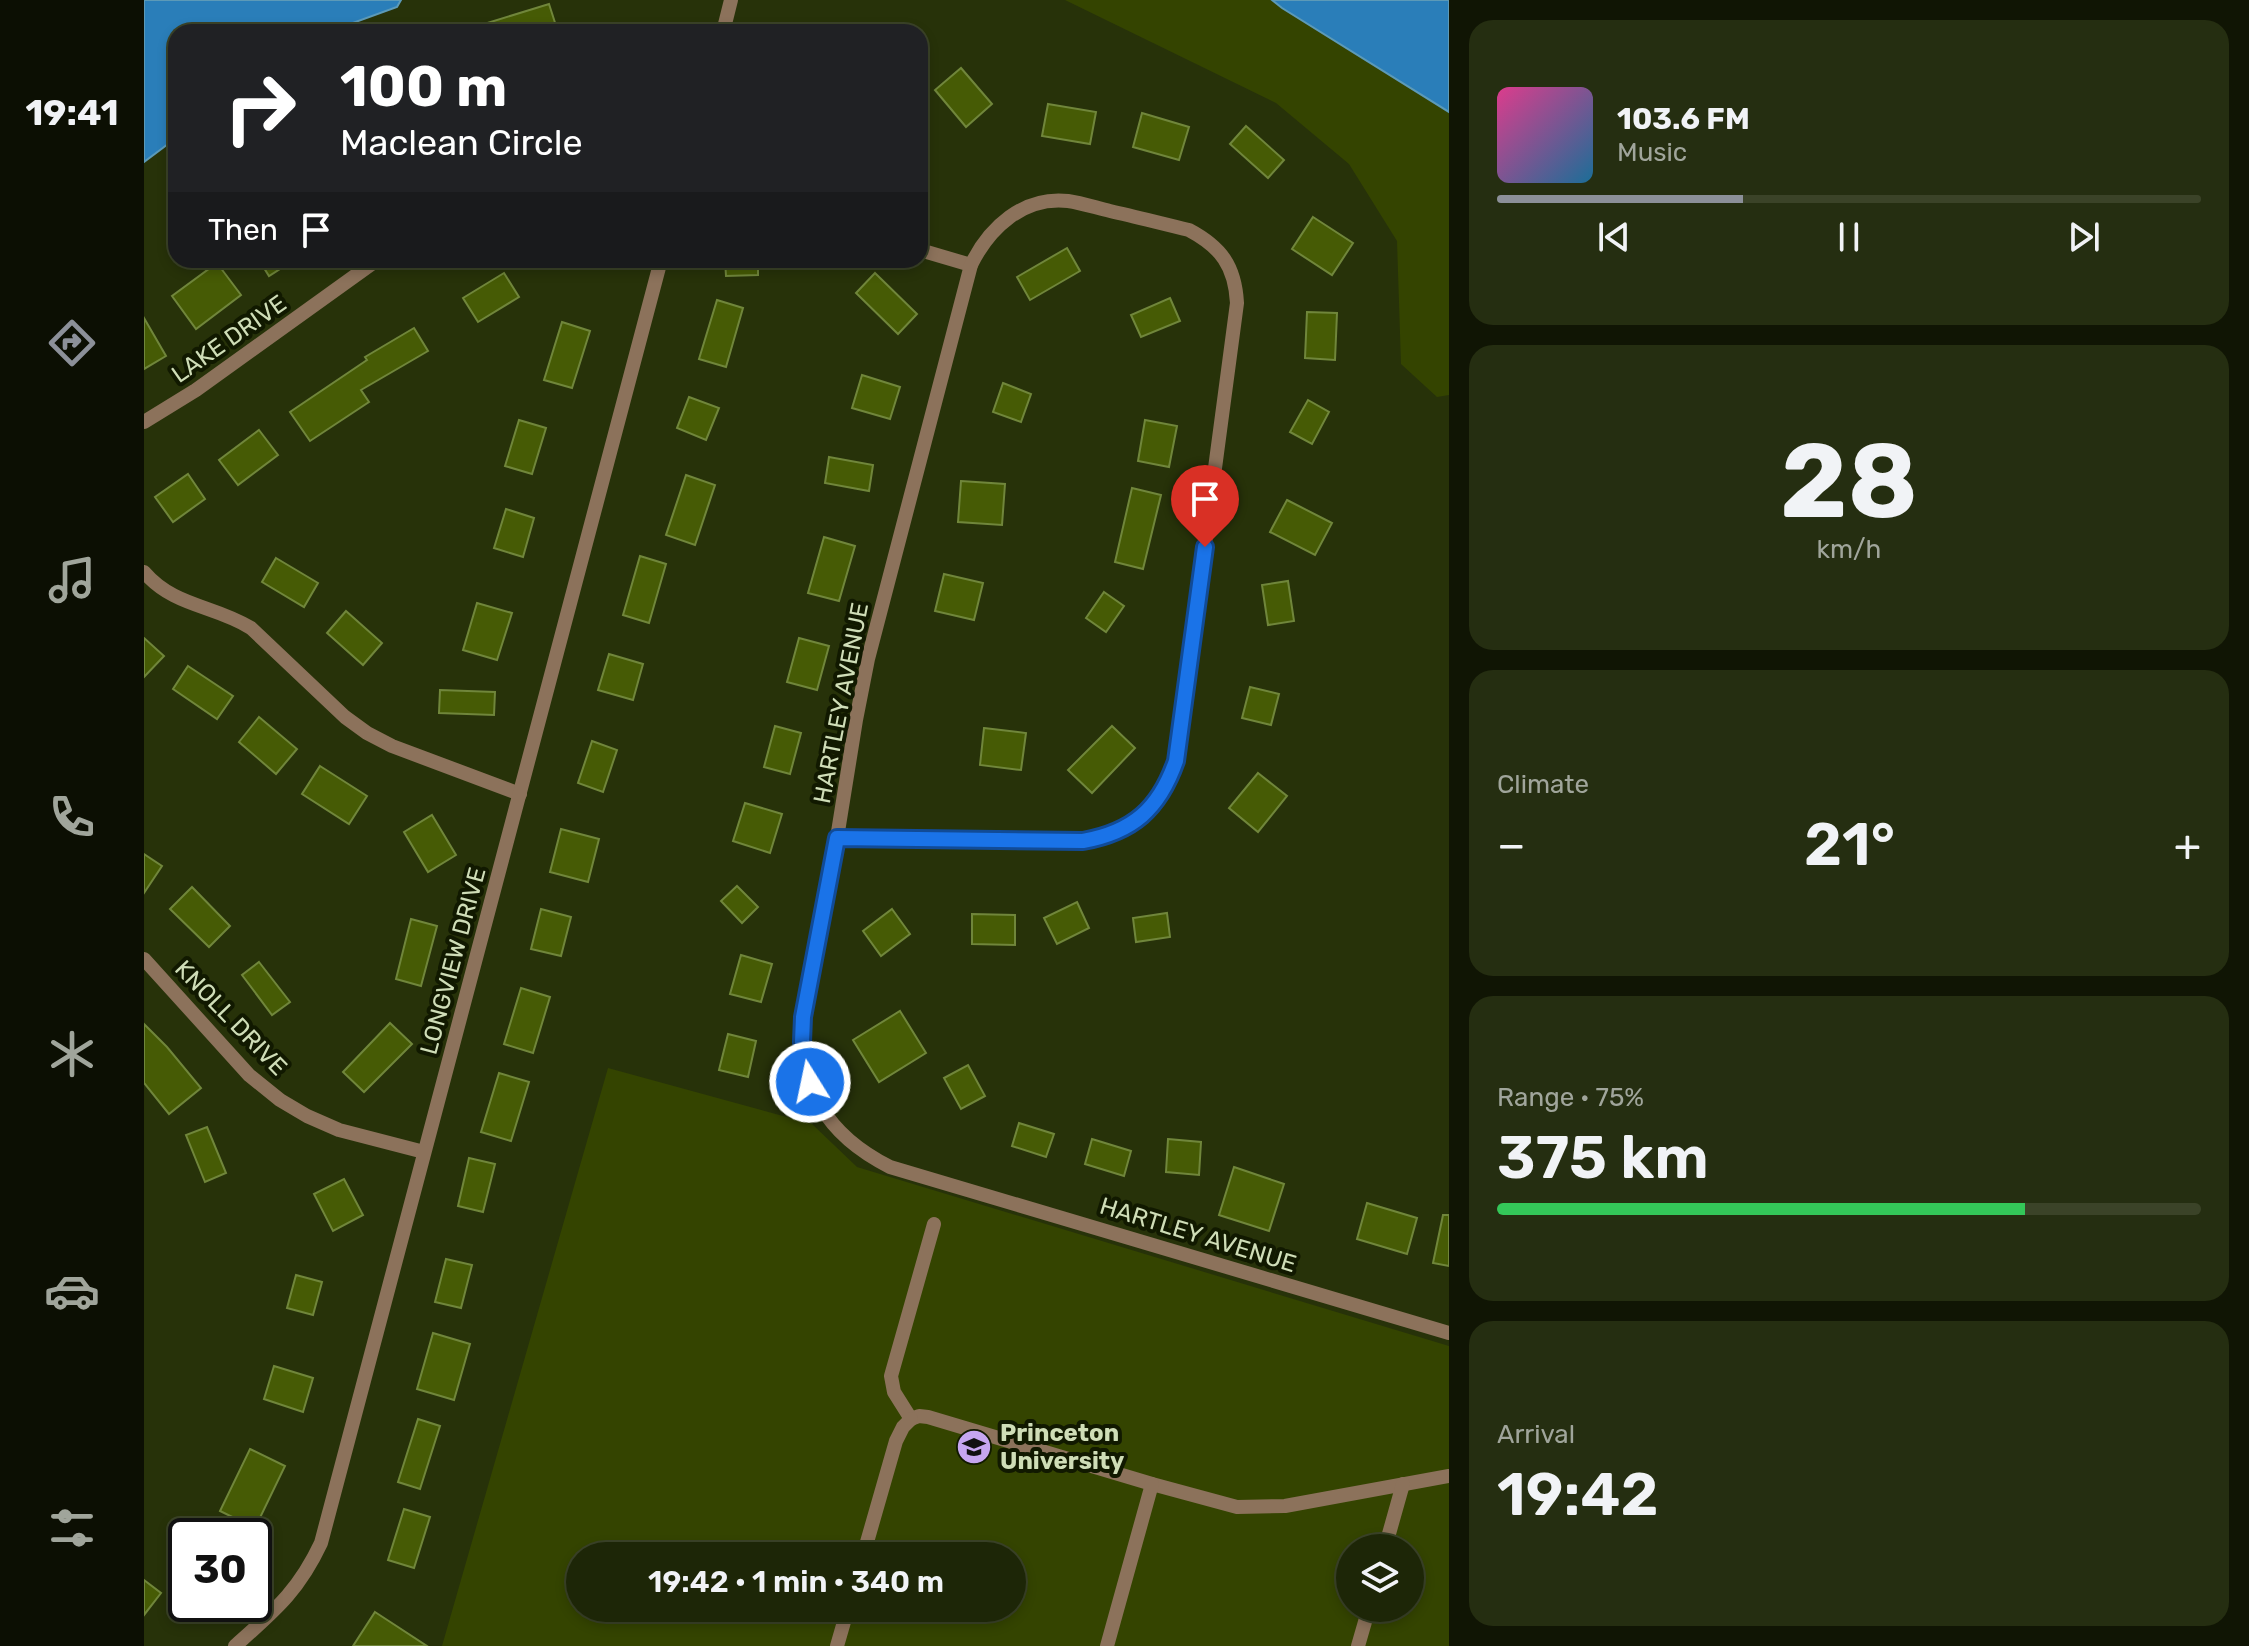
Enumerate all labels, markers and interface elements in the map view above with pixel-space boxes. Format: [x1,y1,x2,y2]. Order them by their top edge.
text: 100 m [340,54,507,120]
icon: right [208,56,312,160]
text: 19:41 [25,91,119,134]
text: 103.6 FM [1617,101,1750,137]
text: Maclean Circle [340,121,583,164]
text: Music [1617,137,1687,168]
icon: arrive [294,208,338,252]
text: Then [208,212,278,248]
icon: previous [1592,215,1636,259]
icon: pause [1827,215,1871,259]
icon: next [2062,215,2106,259]
street label: LAKE DRIVE [166,289,292,389]
icon: directions [44,315,100,371]
text: 28 [1780,420,1918,543]
pin [1171,465,1239,547]
icon: arrive [1183,477,1227,521]
text: km/h [1817,534,1881,565]
icon: music [44,552,100,608]
street label: HARTLEY AVENUE [808,600,874,806]
text: Climate [1497,769,1589,800]
icon: phone [44,789,100,845]
text: 21° [1804,809,1895,880]
text: − [1497,819,1526,871]
text: + [2174,819,2201,871]
street label: LONGVIEW DRIVE [415,864,491,1058]
street label: KNOLL DRIVE [169,955,293,1081]
icon: climate [44,1026,100,1082]
position arrow [768,1040,852,1124]
text: Range · 75% [1497,1082,1644,1113]
text: 375 km [1497,1122,1709,1193]
street label: HARTLEY AVENUE [1096,1192,1300,1278]
icon: car [44,1263,100,1319]
place label: Princeton University [1000,1419,1124,1475]
text: Arrival [1497,1419,1575,1450]
school or university icon: Princeton University [955,1428,993,1466]
text: 19:42 [1497,1459,1659,1530]
icon: filters [44,1500,100,1556]
speed limit sign: 30 [168,1518,272,1622]
map controls [1336,1534,1424,1622]
button: layers [1336,1534,1424,1622]
text: 19:42 · 1 min · 340 m [648,1564,944,1600]

